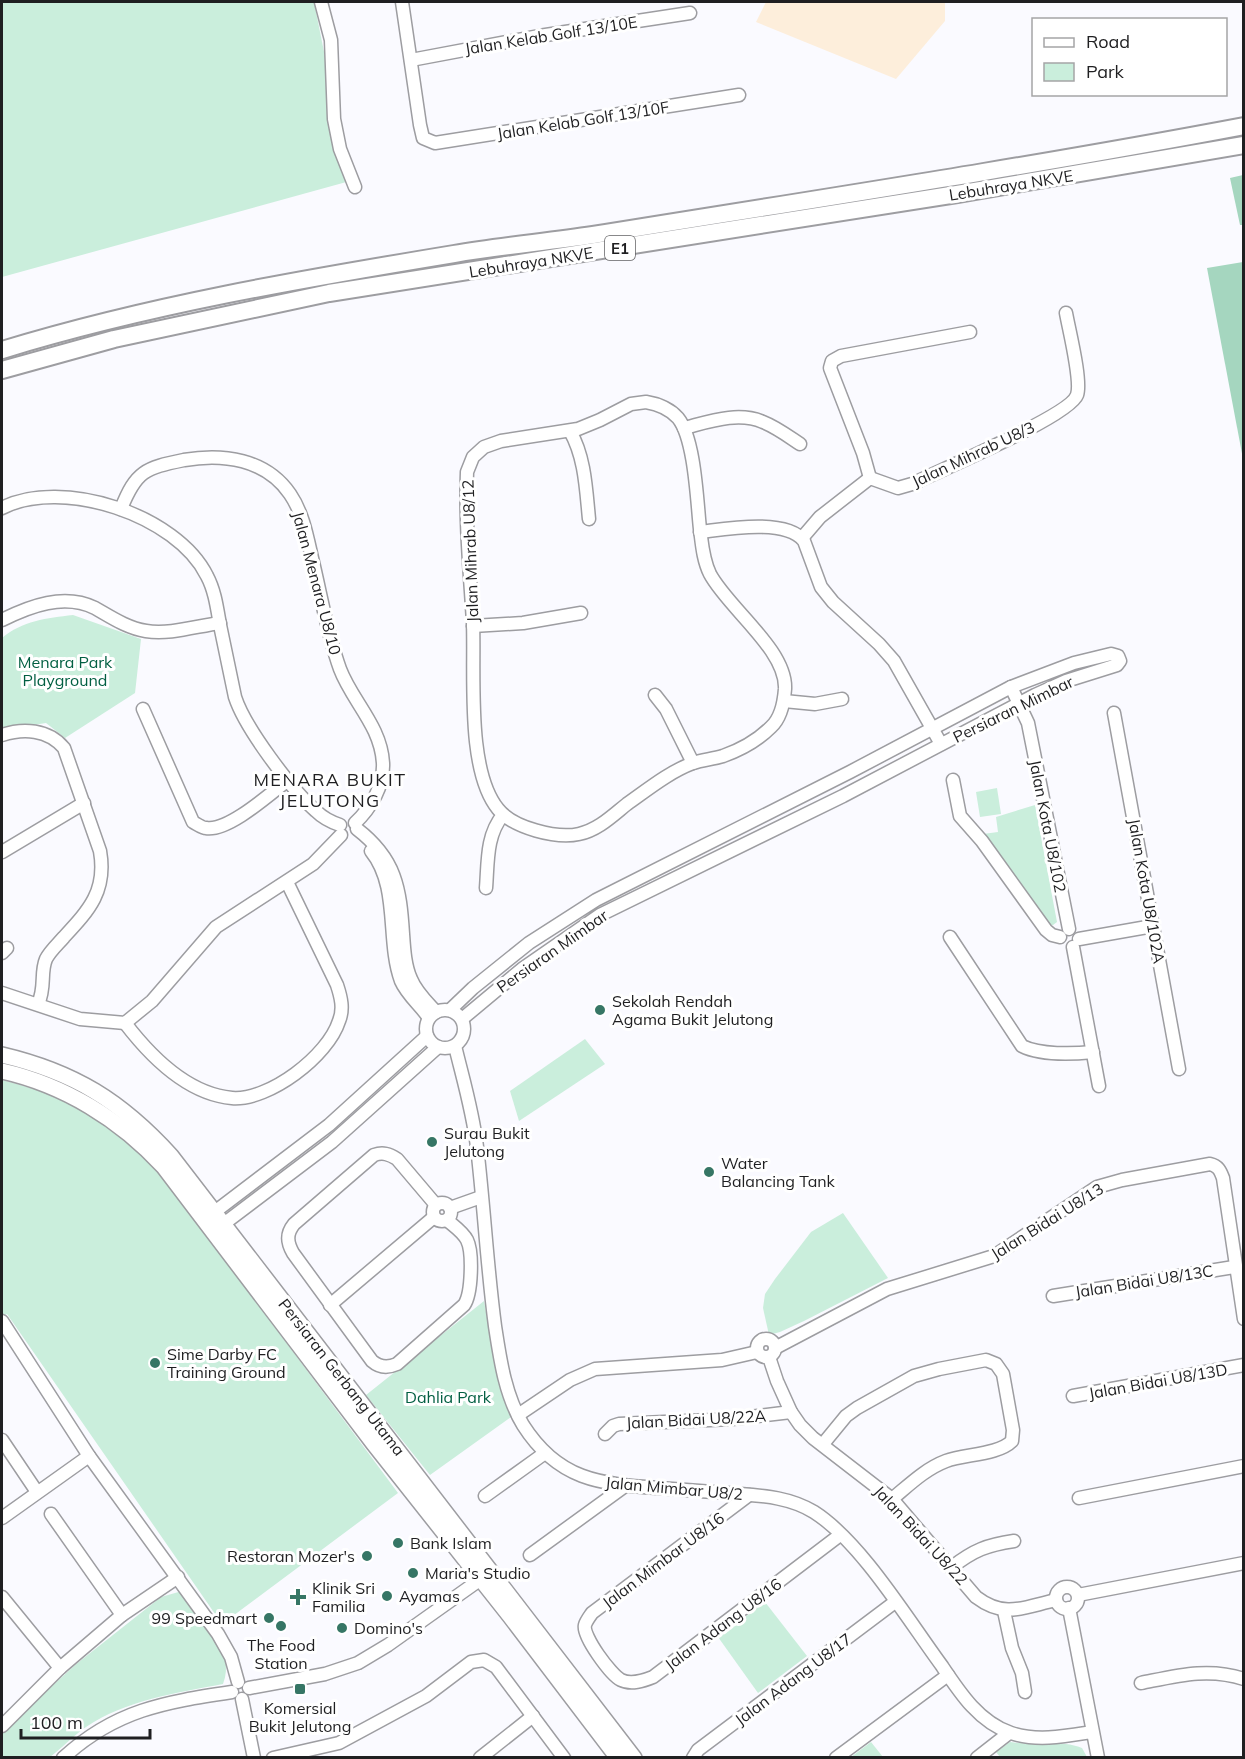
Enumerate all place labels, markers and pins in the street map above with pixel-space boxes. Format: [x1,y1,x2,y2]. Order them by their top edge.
place label: Sekolah Rendah Agama Bukit Jelutong [612,991,773,1029]
marker: Sekolah Rendah Agama Bukit Jelutong [593,1003,607,1017]
place label: Surau Bukit Jelutong [444,1123,530,1161]
marker: Surau Bukit Jelutong [425,1135,439,1149]
place label: Water Balancing Tank [721,1153,836,1191]
marker: Water Balancing Tank [702,1165,716,1179]
place label: Sime Darby FC Training Ground [167,1344,286,1382]
marker: Sime Darby FC Training Ground [148,1356,162,1370]
place label: Bank Islam [410,1533,492,1553]
marker: Bank Islam [391,1536,405,1550]
place label: Restoran Mozer's [227,1546,355,1566]
marker: Restoran Mozer's [360,1549,374,1563]
place label: Maria's Studio [425,1563,531,1583]
marker: Maria's Studio [406,1566,420,1580]
place label: Klinik Sri Familia [312,1578,375,1616]
place label: Ayamas [399,1586,460,1606]
marker: Klinik Sri Familia [289,1588,307,1606]
marker: Ayamas [380,1589,394,1603]
place label: 99 Speedmart [152,1608,257,1628]
marker: 99 Speedmart [262,1611,276,1625]
place label: Domino's [354,1618,423,1638]
marker: The Food Station [274,1619,288,1633]
marker: Domino's [335,1621,349,1635]
place label: The Food Station [247,1635,315,1673]
marker: Komersial Bukit Jelutong [293,1682,307,1696]
place label: Komersial Bukit Jelutong [249,1698,351,1736]

